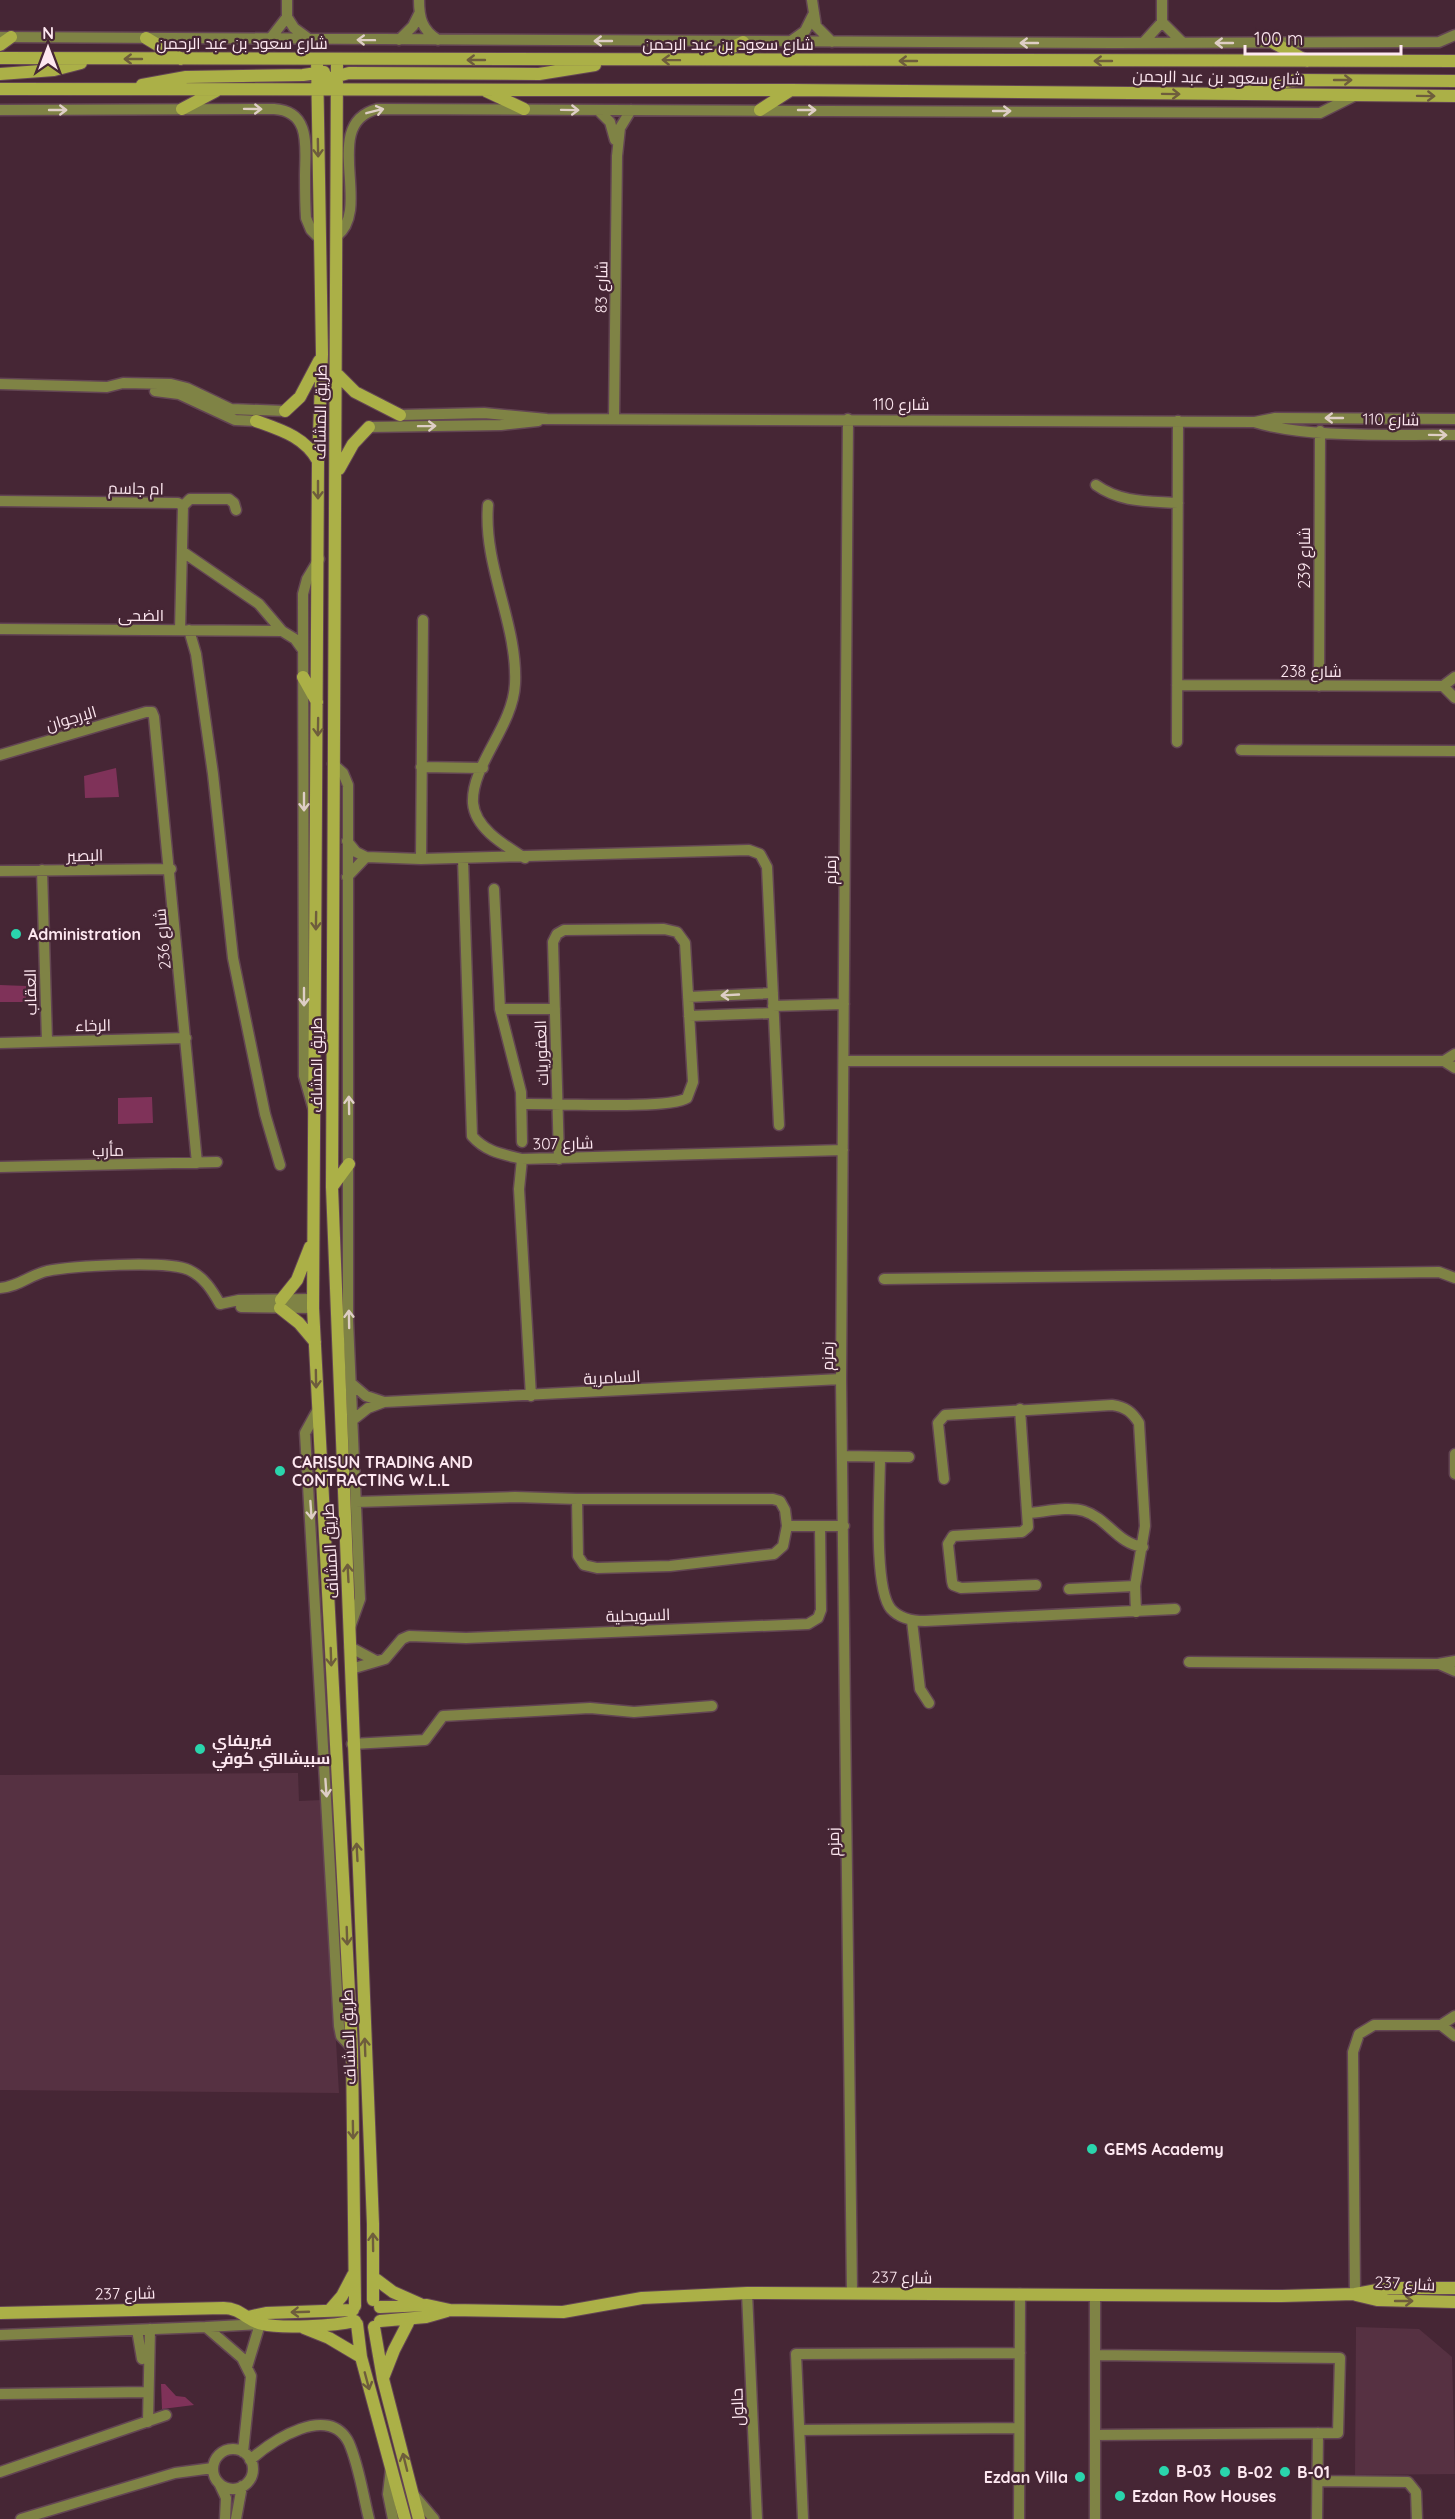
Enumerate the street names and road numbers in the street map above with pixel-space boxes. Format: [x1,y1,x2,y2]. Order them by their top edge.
street label: شارع سعود بن عبد الرحمن [156,33,328,55]
street label: شارع سعود بن عبد الرحمن [642,34,814,56]
street label: شارع سعود بن عبد الرحمن [1132,66,1304,90]
street label: شارع 83 [591,261,613,313]
street label: طريق المشاف [309,364,332,460]
street label: شارع 110 [873,394,929,416]
street label: شارع 110 [1362,409,1420,431]
street label: ام جاسم [108,478,164,500]
street label: شارع 239 [1294,527,1316,589]
street label: الضحى [118,605,164,626]
street label: شارع 238 [1280,661,1342,683]
street label: الإرجوان [43,701,99,736]
street label: البصير [66,845,103,865]
street label: زمزم [820,855,842,885]
street label: شارع 236 [149,907,177,970]
street label: العقاب [20,969,40,1015]
street label: الرخاء [75,1015,111,1035]
street label: طريق المشاف [306,1017,327,1113]
street label: العقوريات [530,1020,552,1086]
street label: شارع 307 [533,1132,594,1156]
street label: مأرب [92,1140,124,1160]
street label: زمزم [817,1341,839,1371]
street label: السامرية [583,1366,641,1388]
street label: طريق المشاف [318,1503,343,1599]
street label: السويحلية [605,1604,671,1626]
street label: زمزم [823,1827,845,1857]
street label: طريق المشاف [336,1989,361,2085]
street label: شارع 237 [871,2266,933,2290]
street label: شارع 237 [1374,2271,1436,2297]
street label: شارع 237 [94,2282,156,2306]
street label: حالول [726,2388,749,2426]

